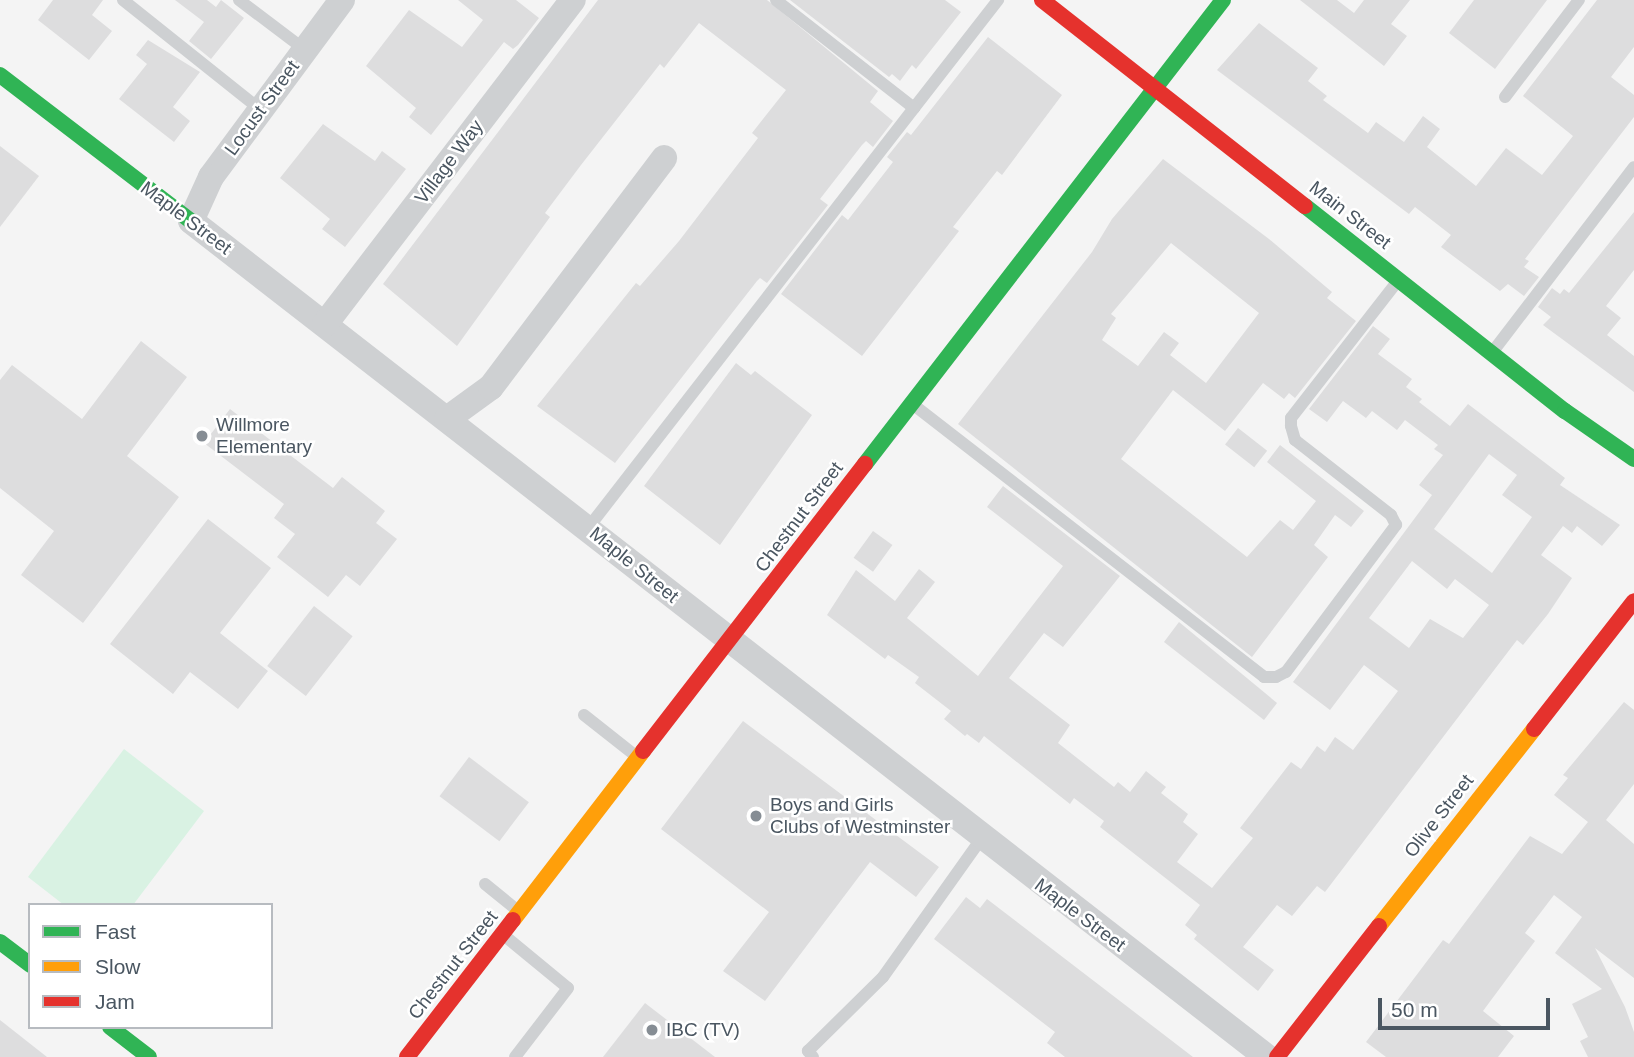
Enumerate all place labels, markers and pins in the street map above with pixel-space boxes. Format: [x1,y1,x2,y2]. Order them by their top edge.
place label: Willmore Elementary [216,414,312,458]
marker: Willmore Elementary [194,428,210,444]
place label: Boys and Girls Clubs of Westminster [770,794,950,838]
marker: Boys and Girls Clubs of Westminster [748,808,764,824]
place label: IBC (TV) [666,1019,740,1041]
marker: IBC (TV) [644,1022,660,1038]

